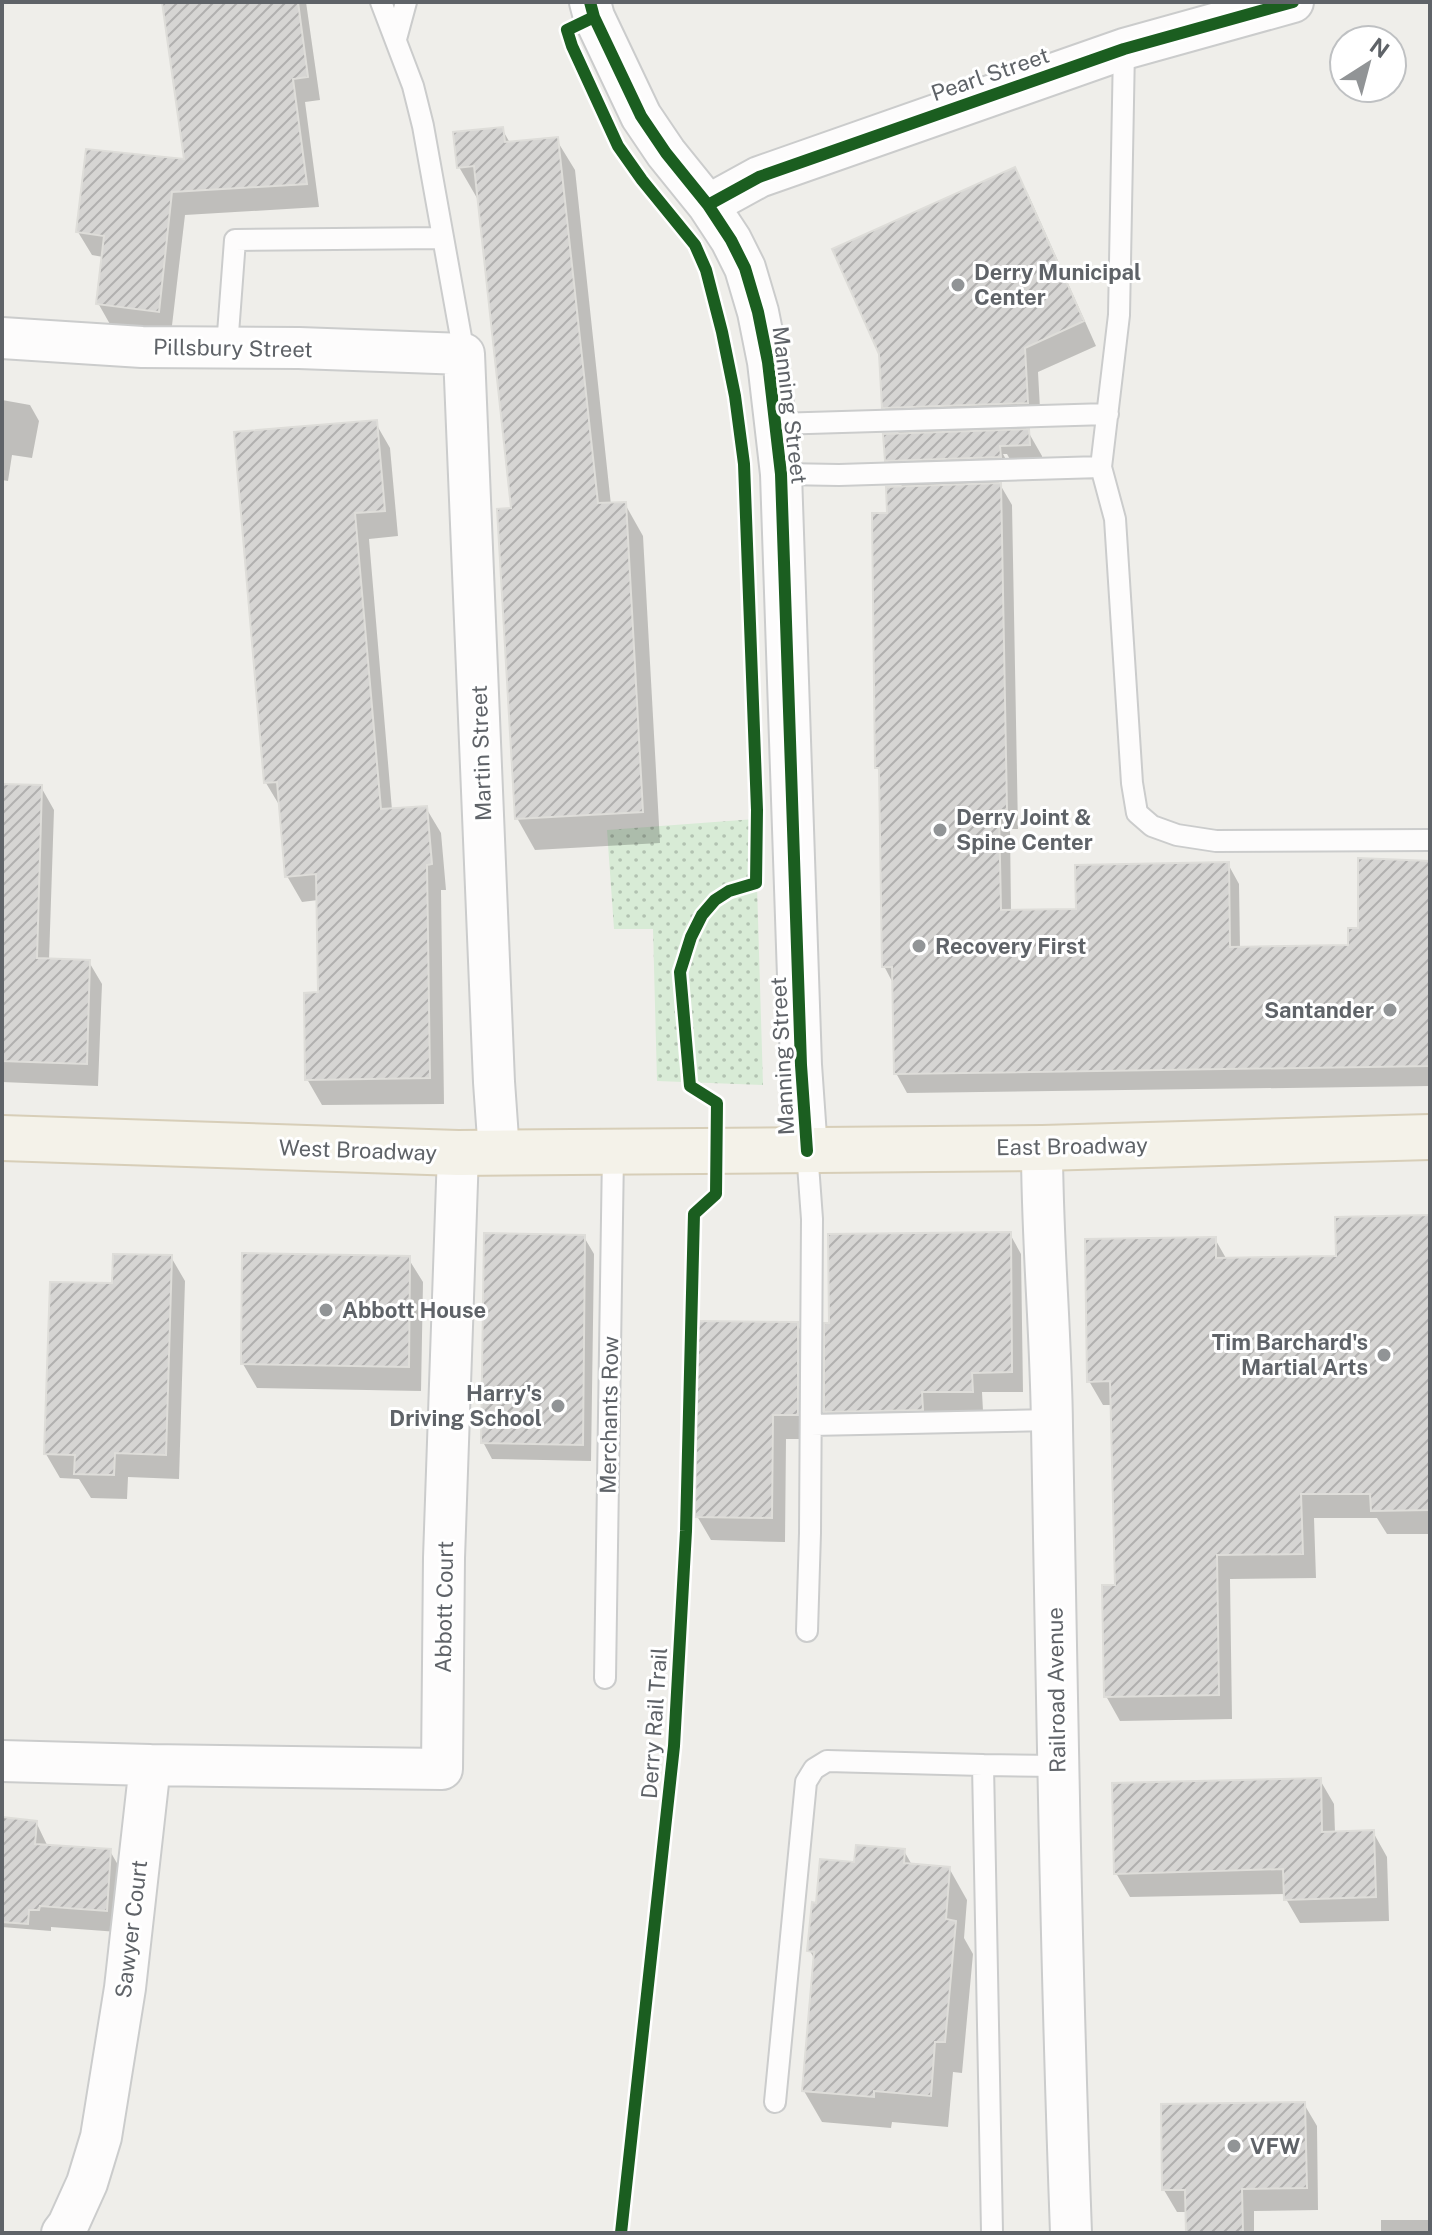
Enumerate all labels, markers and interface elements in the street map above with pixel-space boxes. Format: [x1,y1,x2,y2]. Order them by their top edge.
north arrow [1328,24,1408,104]
text: N [1365,32,1394,63]
street label: Pearl Street [928,42,1052,106]
place label: Derry Municipal Center [974,259,1141,310]
marker: Derry Municipal Center [949,276,967,294]
street label: Manning Street [767,325,813,485]
street label: Pillsbury Street [153,334,313,362]
street label: Martin Street [466,684,496,822]
place label: Derry Joint & Spine Center [956,804,1093,855]
marker: Derry Joint & Spine Center [931,821,949,839]
place label: Recovery First [935,933,1086,959]
marker: Recovery First [910,937,928,955]
street label: Manning Street [765,976,799,1136]
place label: Santander [1264,997,1374,1023]
marker: Santander [1381,1001,1399,1019]
street label: East Broadway [996,1132,1148,1160]
street label: West Broadway [278,1134,438,1166]
place label: Abbott House [342,1297,486,1323]
marker: Abbott House [317,1301,335,1319]
place label: Tim Barchard's Martial Arts [1212,1329,1368,1380]
street label: Merchants Row [595,1336,623,1494]
marker: Tim Barchard's Martial Arts [1375,1346,1393,1364]
place label: Harry's Driving School [389,1380,542,1431]
marker: Harry's Driving School [549,1397,567,1415]
street label: Abbott Court [430,1541,458,1673]
street label: Railroad Avenue [1042,1607,1070,1773]
street label: Derry Rail Trail [636,1646,672,1800]
street label: Sawyer Court [110,1858,152,2000]
place label: VFW [1250,2133,1300,2159]
marker: VFW [1225,2137,1243,2155]

